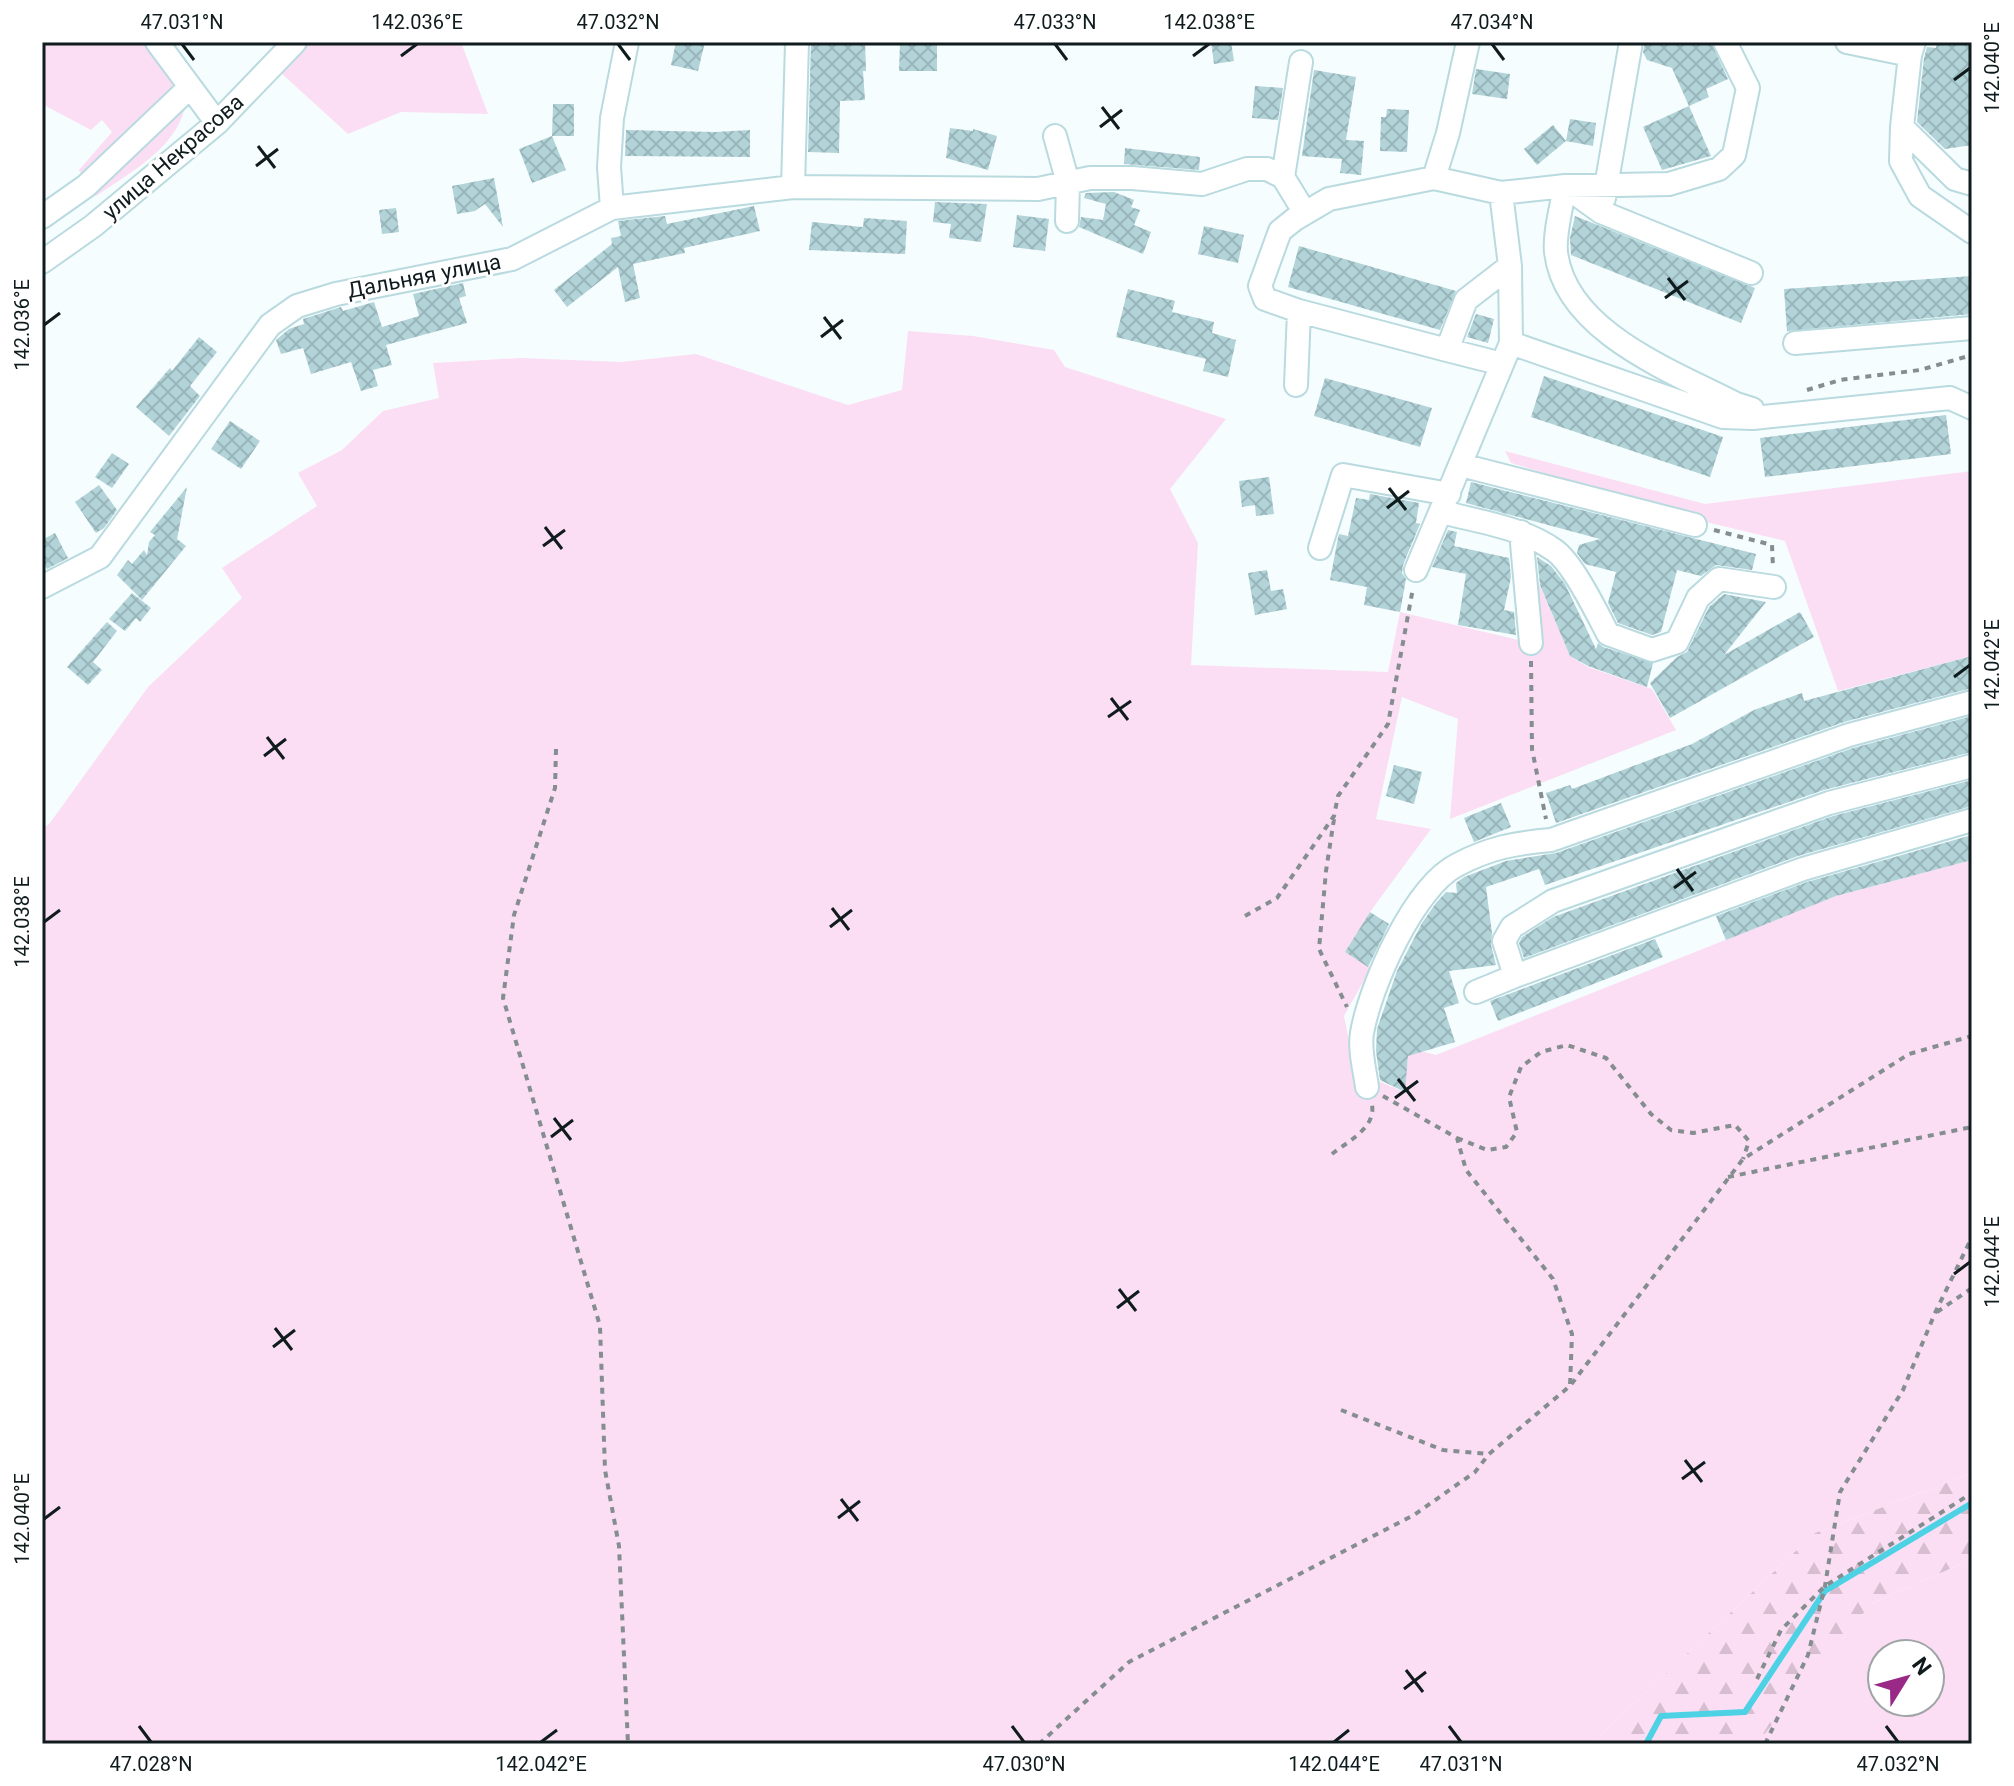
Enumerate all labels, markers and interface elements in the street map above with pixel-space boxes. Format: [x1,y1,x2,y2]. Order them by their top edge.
text: 47.031°N [140,10,224,34]
text: 142.036°E [371,10,463,34]
text: 47.032°N [576,10,660,34]
text: 47.033°N [1013,10,1097,34]
text: 142.038°E [1163,10,1255,34]
text: 47.034°N [1450,10,1534,34]
text: 142.040°E [1980,22,2004,114]
street label: улица Некрасова [98,89,248,225]
street label: Дальняя улица [345,249,503,303]
text: 142.036°E [10,279,34,371]
text: 142.042°E [1980,619,2004,711]
text: 142.038°E [10,876,34,968]
text: 142.044°E [1980,1216,2004,1308]
text: 142.040°E [10,1473,34,1565]
north arrow [1866,1638,1946,1718]
text: N [1907,1653,1936,1680]
text: 47.028°N [109,1752,193,1776]
text: 142.042°E [495,1752,587,1776]
text: 47.030°N [982,1752,1066,1776]
text: 142.044°E [1288,1752,1380,1776]
text: 47.031°N [1419,1752,1503,1776]
text: 47.032°N [1856,1752,1940,1776]

